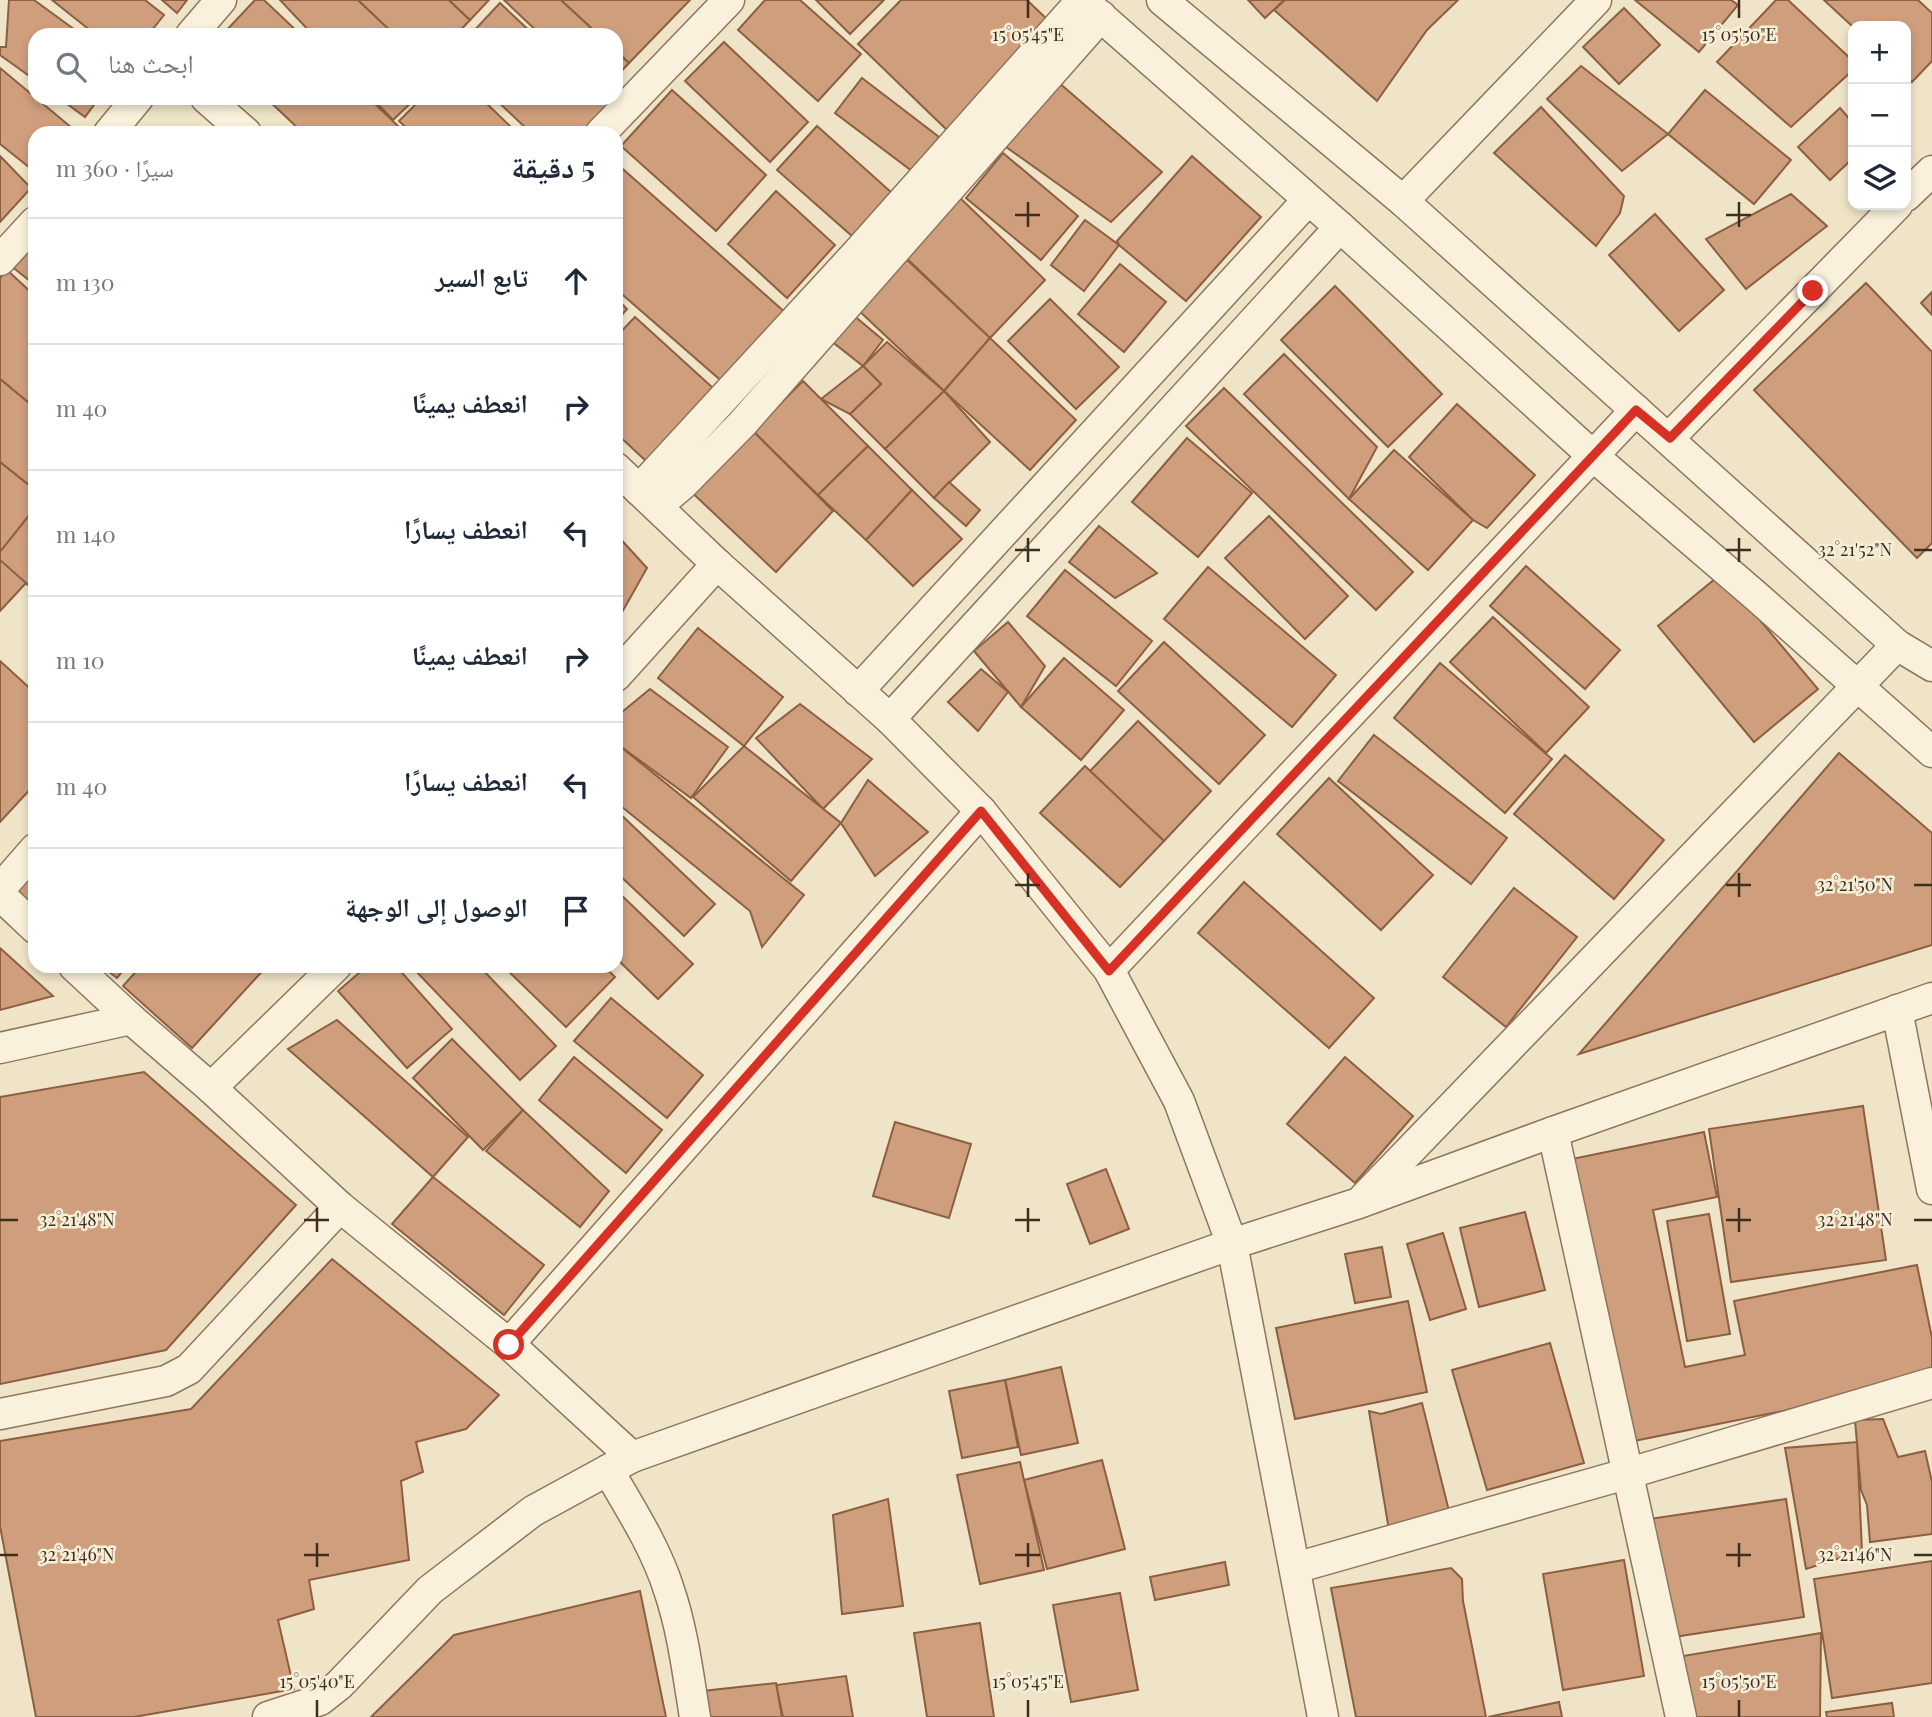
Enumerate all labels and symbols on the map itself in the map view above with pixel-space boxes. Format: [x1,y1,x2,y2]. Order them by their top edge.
text: 15°05'45"E [992,22,1064,46]
text: 15°05'50"E [1701,22,1777,46]
route end [1797,275,1828,306]
text: 32°21'52"N [1818,537,1893,561]
text: 32°21'50"N [1817,872,1894,896]
text: 32°21'48"N [39,1207,115,1231]
text: 32°21'48"N [1817,1207,1893,1231]
route start [493,1329,524,1360]
text: 32°21'46"N [39,1542,115,1566]
text: 32°21'46"N [1817,1542,1893,1566]
text: 15°05'40"E [279,1669,355,1693]
text: 15°05'45"E [992,1669,1064,1693]
text: 15°05'50"E [1701,1669,1777,1693]

